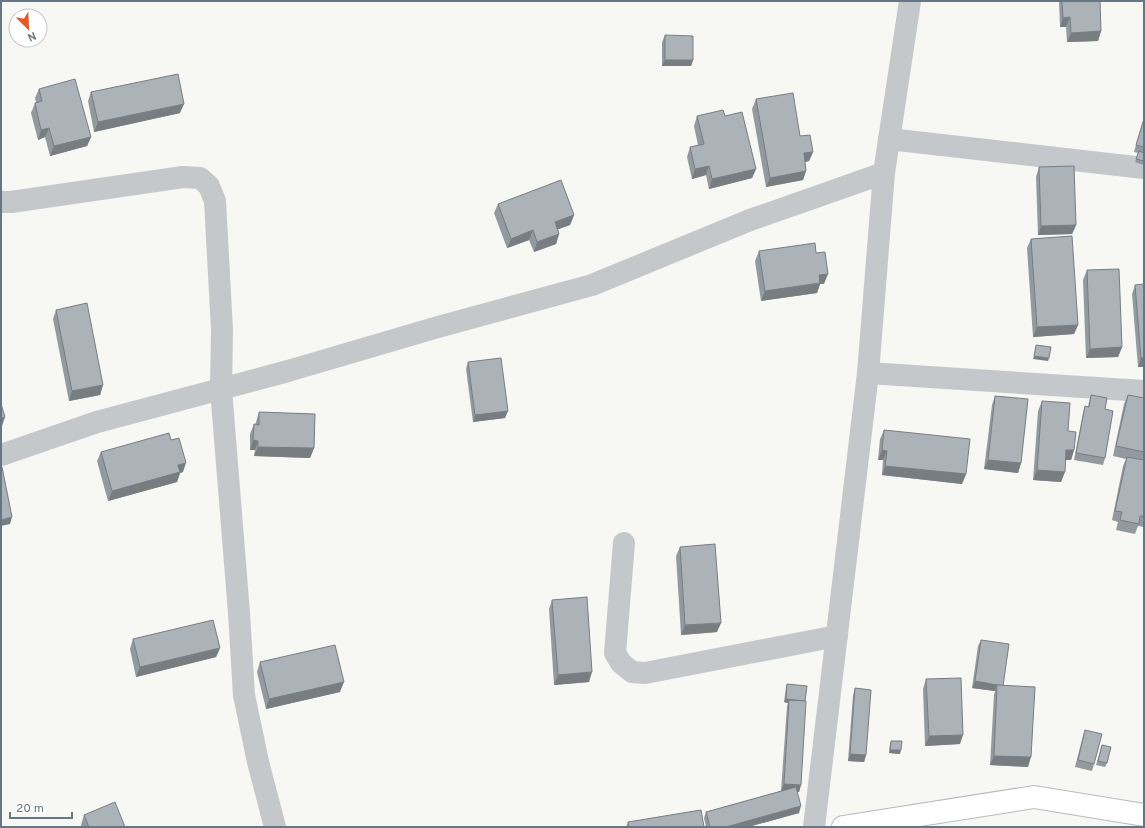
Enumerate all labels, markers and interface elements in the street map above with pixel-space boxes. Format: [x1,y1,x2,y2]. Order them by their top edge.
north arrow [8,8,48,48]
text: N [25,28,38,44]
scale bar [10,794,72,820]
text: 20 m [16,801,44,817]

